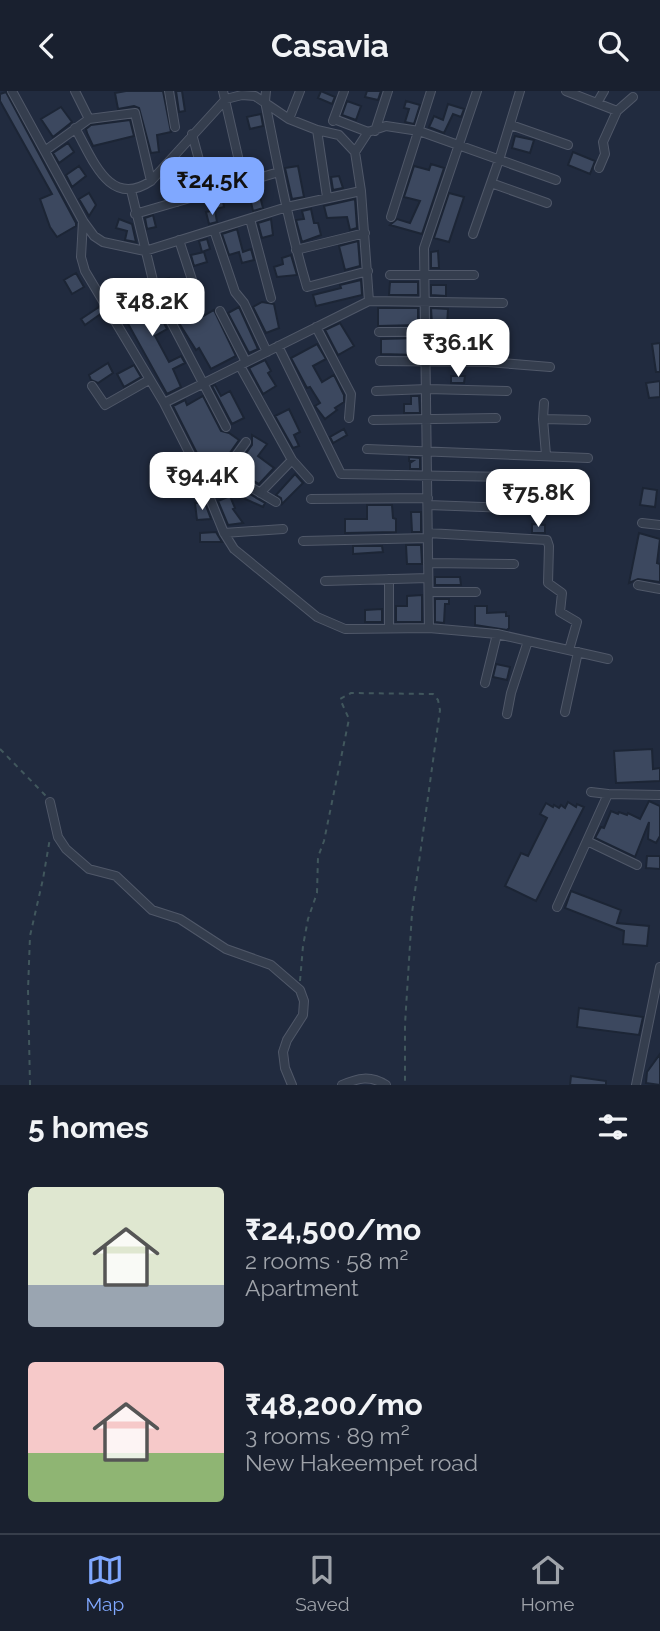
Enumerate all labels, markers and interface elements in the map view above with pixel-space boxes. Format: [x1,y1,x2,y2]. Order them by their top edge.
icon: back [28,27,66,65]
text: Casavia [271,27,389,64]
icon: search [594,27,632,65]
pin: ₹24.5K [155,157,269,217]
text: ₹24.5K [176,166,248,193]
pin: ₹48.2K [95,279,209,338]
text: ₹48.2K [116,287,188,314]
pin: ₹36.1K [401,320,515,379]
text: ₹36.1K [422,328,494,355]
pin: ₹94.4K [145,453,259,512]
text: ₹94.4K [166,461,238,488]
pin: ₹75.8K [481,469,595,529]
text: ₹75.8K [502,478,574,505]
icon: filters [594,1108,632,1146]
text: 5 homes [28,1110,149,1145]
text: ₹24,500/mo [245,1212,421,1247]
icon: home [84,1215,168,1299]
text: 2 rooms · 58 m² [245,1247,408,1274]
text: Apartment [245,1274,359,1301]
text: ₹48,200/mo [245,1387,423,1422]
icon: home [84,1390,168,1474]
text: 3 rooms · 89 m² [245,1422,410,1449]
text: New Hakeempet road [245,1449,478,1476]
tab: Map [86,1551,124,1615]
tab: Saved [295,1551,350,1615]
tab: Home [521,1551,574,1615]

